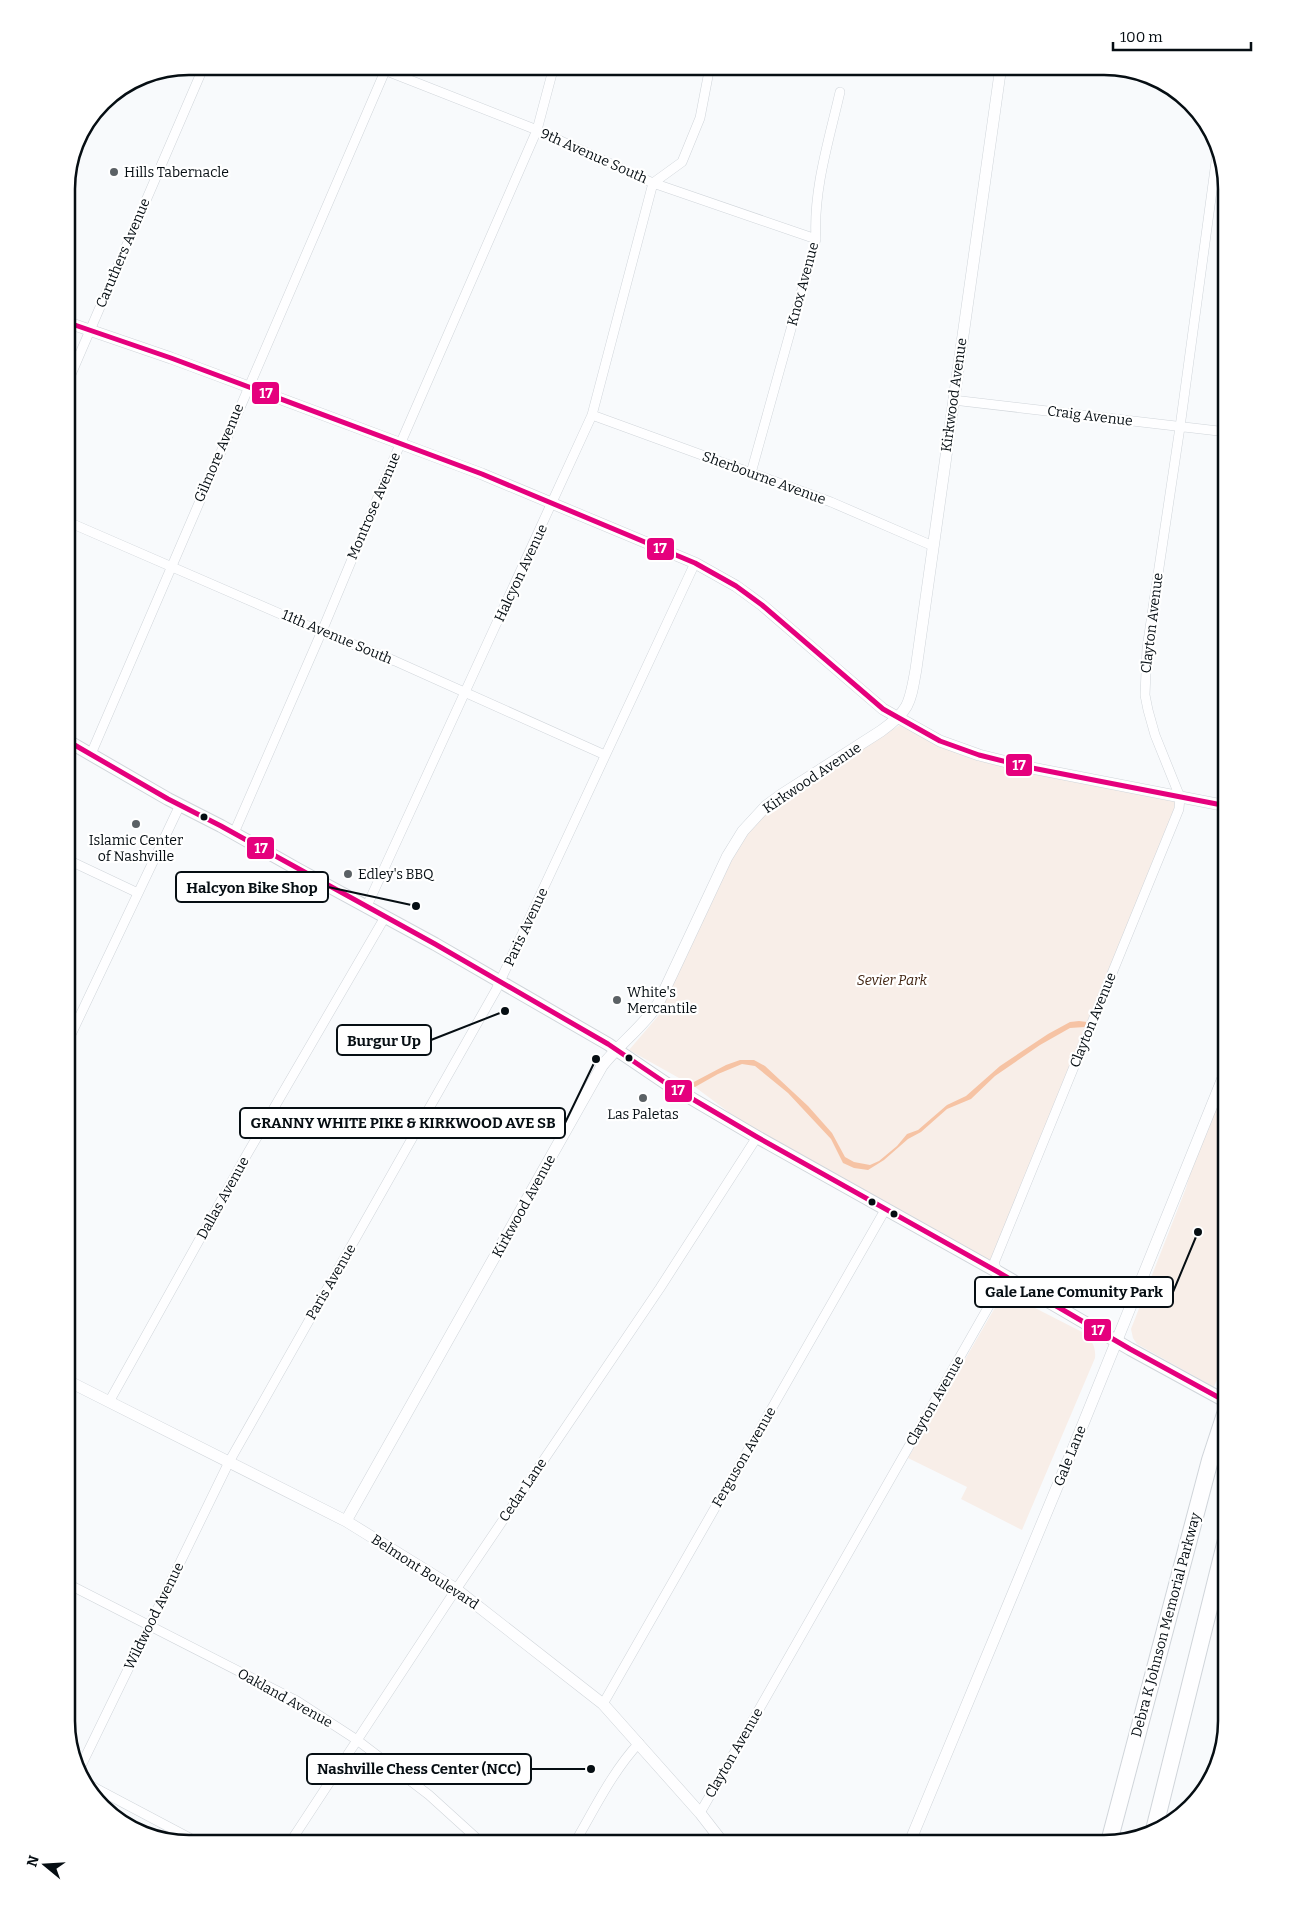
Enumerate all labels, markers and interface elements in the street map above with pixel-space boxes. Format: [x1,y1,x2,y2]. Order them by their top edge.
scale bar [1113,20,1250,52]
text: 100 m [1120,28,1163,46]
street label: 9th Avenue South [538,125,650,187]
place label: Hills Tabernacle [124,164,229,181]
marker: Hills Tabernacle [108,166,120,178]
street label: Caruthers Avenue [92,196,154,310]
street label: Knox Avenue [784,240,822,328]
street label: Kirkwood Avenue [938,337,970,453]
line badge: 17 [251,381,280,405]
text: 17 [259,385,273,402]
street label: Gilmore Avenue [191,401,247,505]
street label: Craig Avenue [1046,402,1134,430]
street label: Sherbourne Avenue [700,448,828,508]
street label: Montrose Avenue [344,450,404,562]
street label: Halcyon Avenue [491,522,551,624]
line badge: 17 [646,537,675,561]
text: 17 [653,540,667,557]
street label: Clayton Avenue [1137,572,1167,674]
street label: 11th Avenue South [279,606,395,668]
street label: Kirkwood Avenue [760,739,864,817]
line badge: 17 [1005,753,1033,777]
text: 17 [1012,757,1026,774]
unlabelled marker [199,812,209,822]
marker: Islamic Center of Nashville [130,818,142,830]
place label: Islamic Center of Nashville [89,832,183,865]
line badge: 17 [246,836,275,860]
text: 17 [254,840,268,857]
place label: Edley's BBQ [358,866,435,883]
marker: Edley's BBQ [342,868,354,880]
callout: Halcyon Bike Shop [176,872,328,902]
text: Halcyon Bike Shop [186,879,318,897]
street label: Paris Avenue [500,885,552,969]
street label: Clayton Avenue [1066,970,1120,1070]
park label: Sevier Park [857,972,928,989]
place label: White's Mercantile [627,984,697,1017]
marker: White's Mercantile [611,994,623,1006]
callout: Burgur Up [337,1025,431,1055]
text: Burgur Up [347,1032,421,1050]
unlabelled marker [624,1053,634,1063]
line badge: 17 [664,1079,693,1103]
text: 17 [671,1082,685,1099]
marker: Las Paletas [637,1092,649,1104]
place label: Las Paletas [607,1106,679,1123]
callout: GRANNY WHITE PIKE & KIRKWOOD AVE SB [240,1108,565,1138]
text: GRANNY WHITE PIKE & KIRKWOOD AVE SB [250,1114,556,1132]
street label: Kirkwood Avenue [489,1152,559,1260]
street label: Dallas Avenue [193,1154,253,1242]
unlabelled marker [867,1197,877,1207]
unlabelled marker [889,1209,899,1219]
street label: Paris Avenue [303,1241,359,1323]
callout: Gale Lane Comunity Park [975,1277,1173,1307]
text: Gale Lane Comunity Park [985,1283,1163,1301]
line badge: 17 [1083,1318,1112,1342]
text: 17 [1091,1322,1105,1339]
street label: Clayton Avenue [902,1353,968,1449]
street label: Ferguson Avenue [708,1404,780,1510]
street label: Gale Lane [1050,1423,1090,1489]
street label: Cedar Lane [496,1455,550,1525]
street label: Debra K Johnson Memorial Parkway [1128,1510,1204,1739]
street label: Belmont Boulevard [368,1531,482,1613]
street label: Wildwood Avenue [121,1560,187,1672]
street label: Oakland Avenue [234,1665,336,1731]
street label: Clayton Avenue [701,1705,767,1801]
callout: Nashville Chess Center (NCC) [307,1754,531,1784]
text: Nashville Chess Center (NCC) [317,1760,521,1778]
north arrow [20,1840,70,1890]
text: N [23,1853,43,1869]

